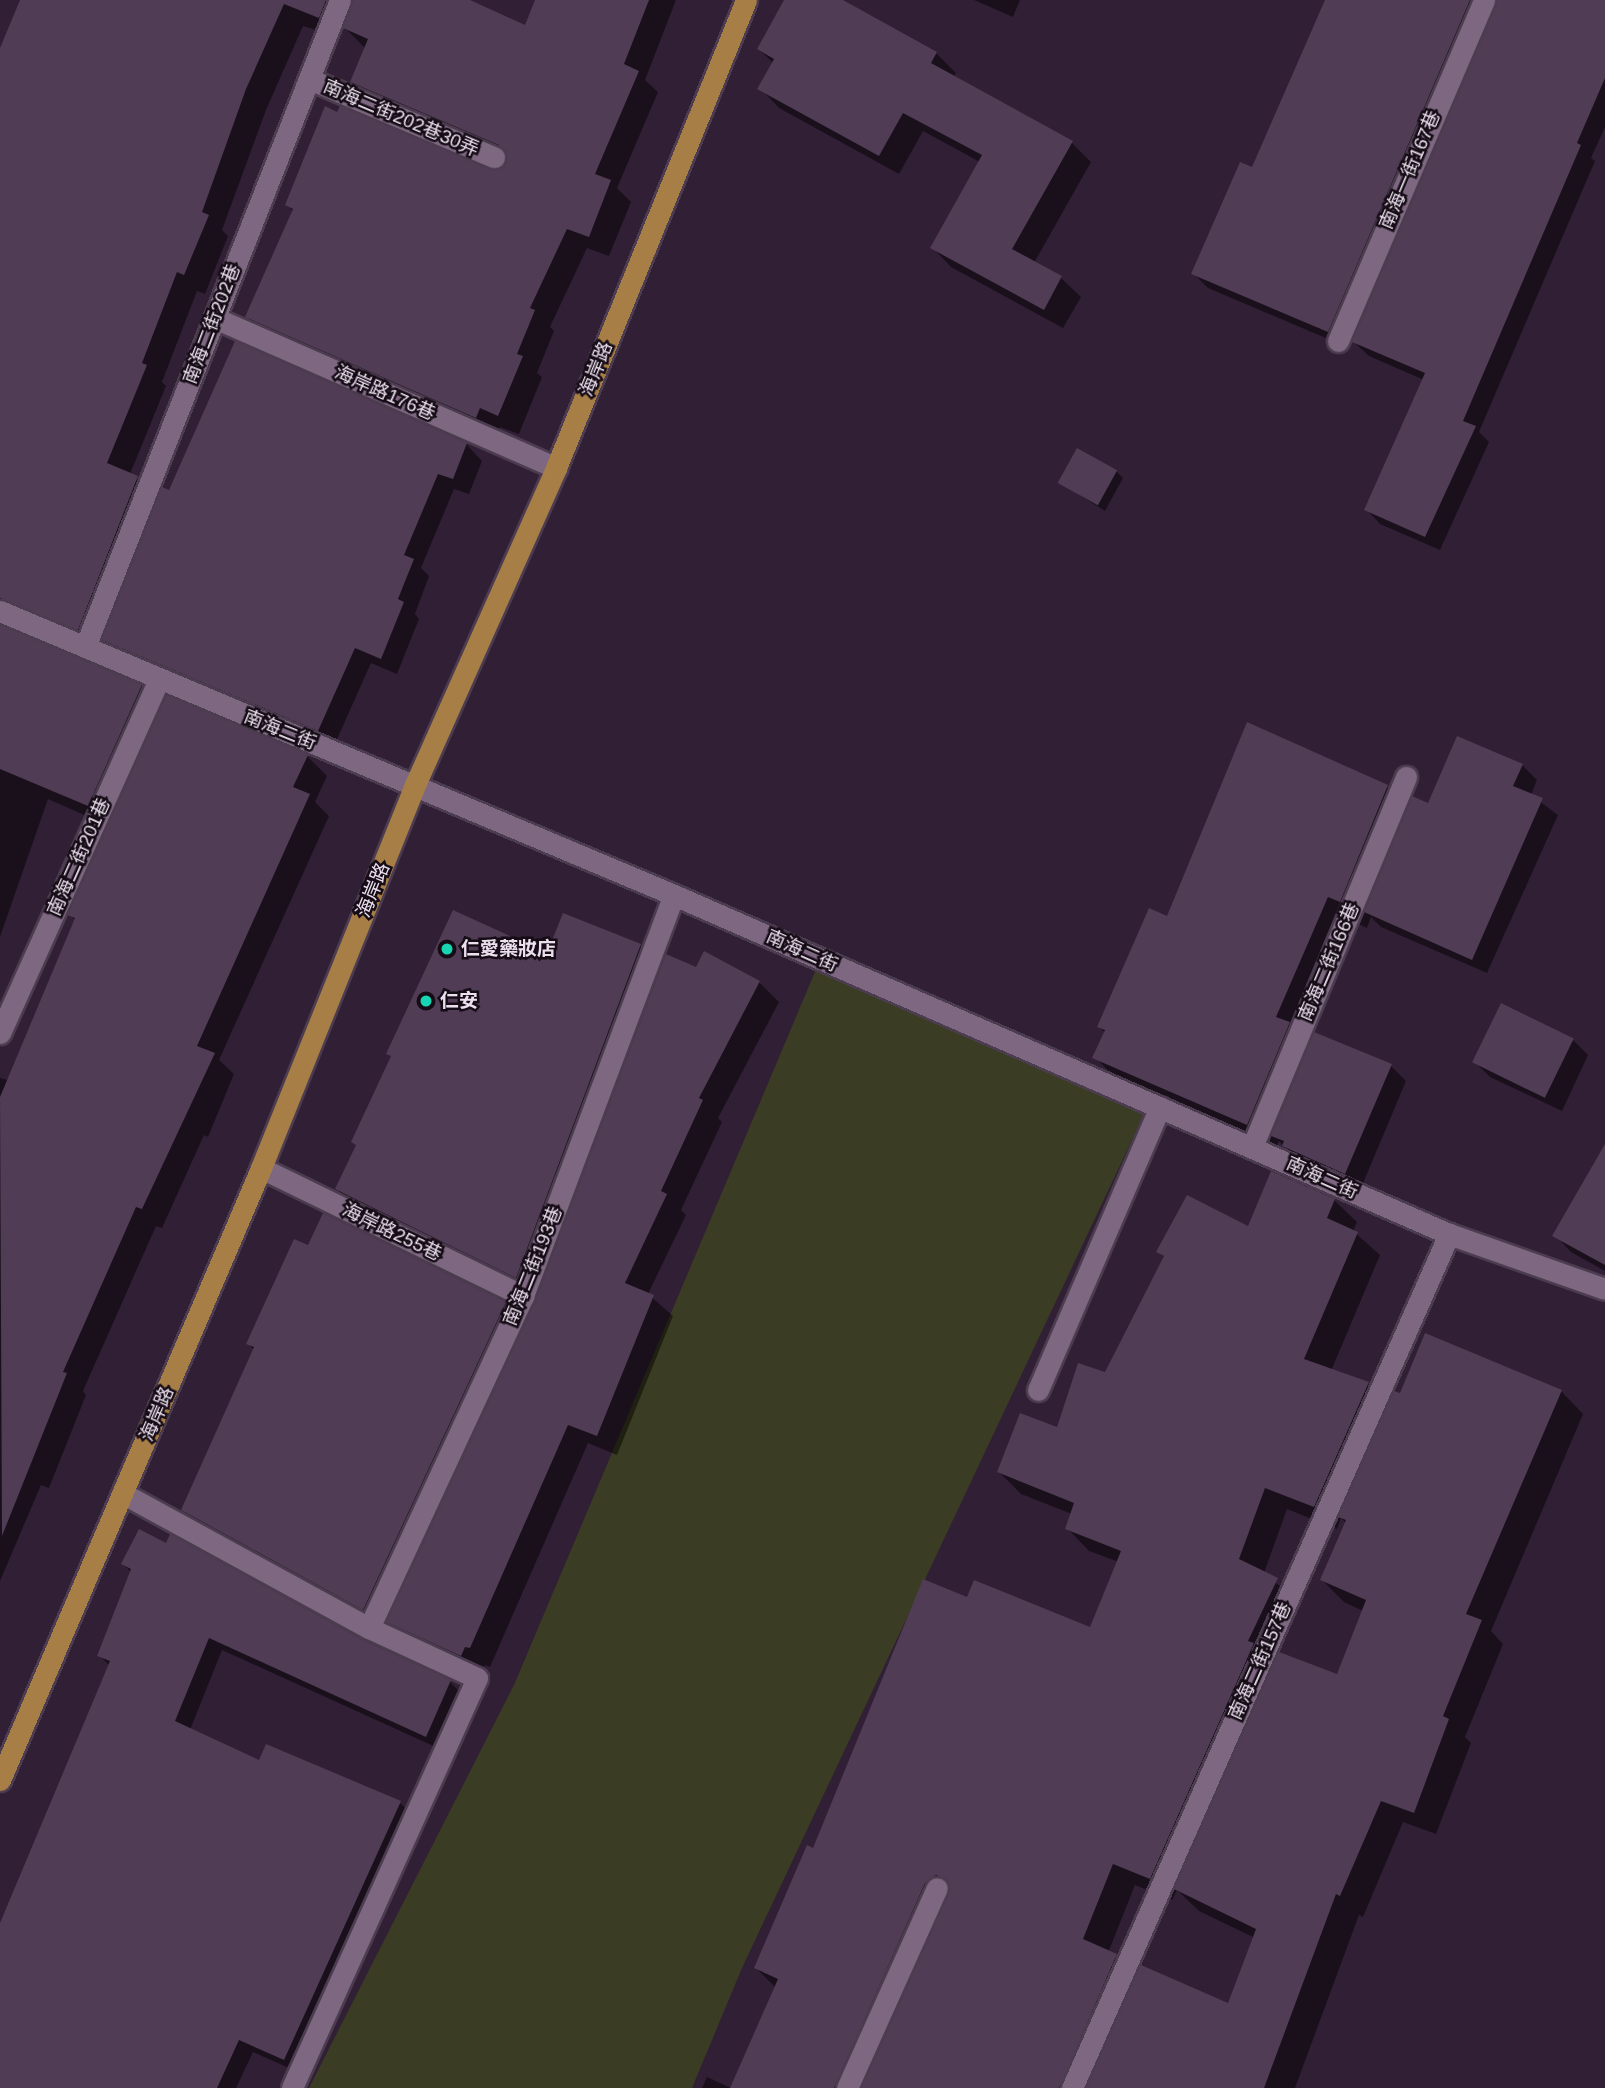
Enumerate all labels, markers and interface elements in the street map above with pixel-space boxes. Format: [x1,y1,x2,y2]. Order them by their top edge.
street label: 南海二街202巷30弄 [320,75,482,161]
street label: 南海一街167巷 [1375,107,1445,233]
street label: 南海二街202巷 [179,261,245,387]
street label: 海岸路 [575,338,617,400]
street label: 海岸路176巷 [331,361,439,425]
street label: 南海二街 [240,705,320,755]
street label: 南海二街201巷 [43,794,115,920]
street label: 海岸路 [352,859,394,921]
street label: 南海二街166巷 [1294,899,1364,1025]
street label: 南海二街 [763,925,841,977]
place label: 仁愛藥妝店 [461,938,556,960]
marker: 仁愛藥妝店 [439,941,455,957]
place label: 仁安 [440,990,478,1012]
marker: 仁安 [418,993,434,1009]
street label: 南海二街 [1283,1152,1361,1204]
street label: 海岸路255巷 [339,1198,445,1266]
street label: 南海二街193巷 [499,1203,567,1329]
street label: 海岸路 [135,1383,179,1445]
street label: 南海二街157巷 [1224,1598,1296,1724]

